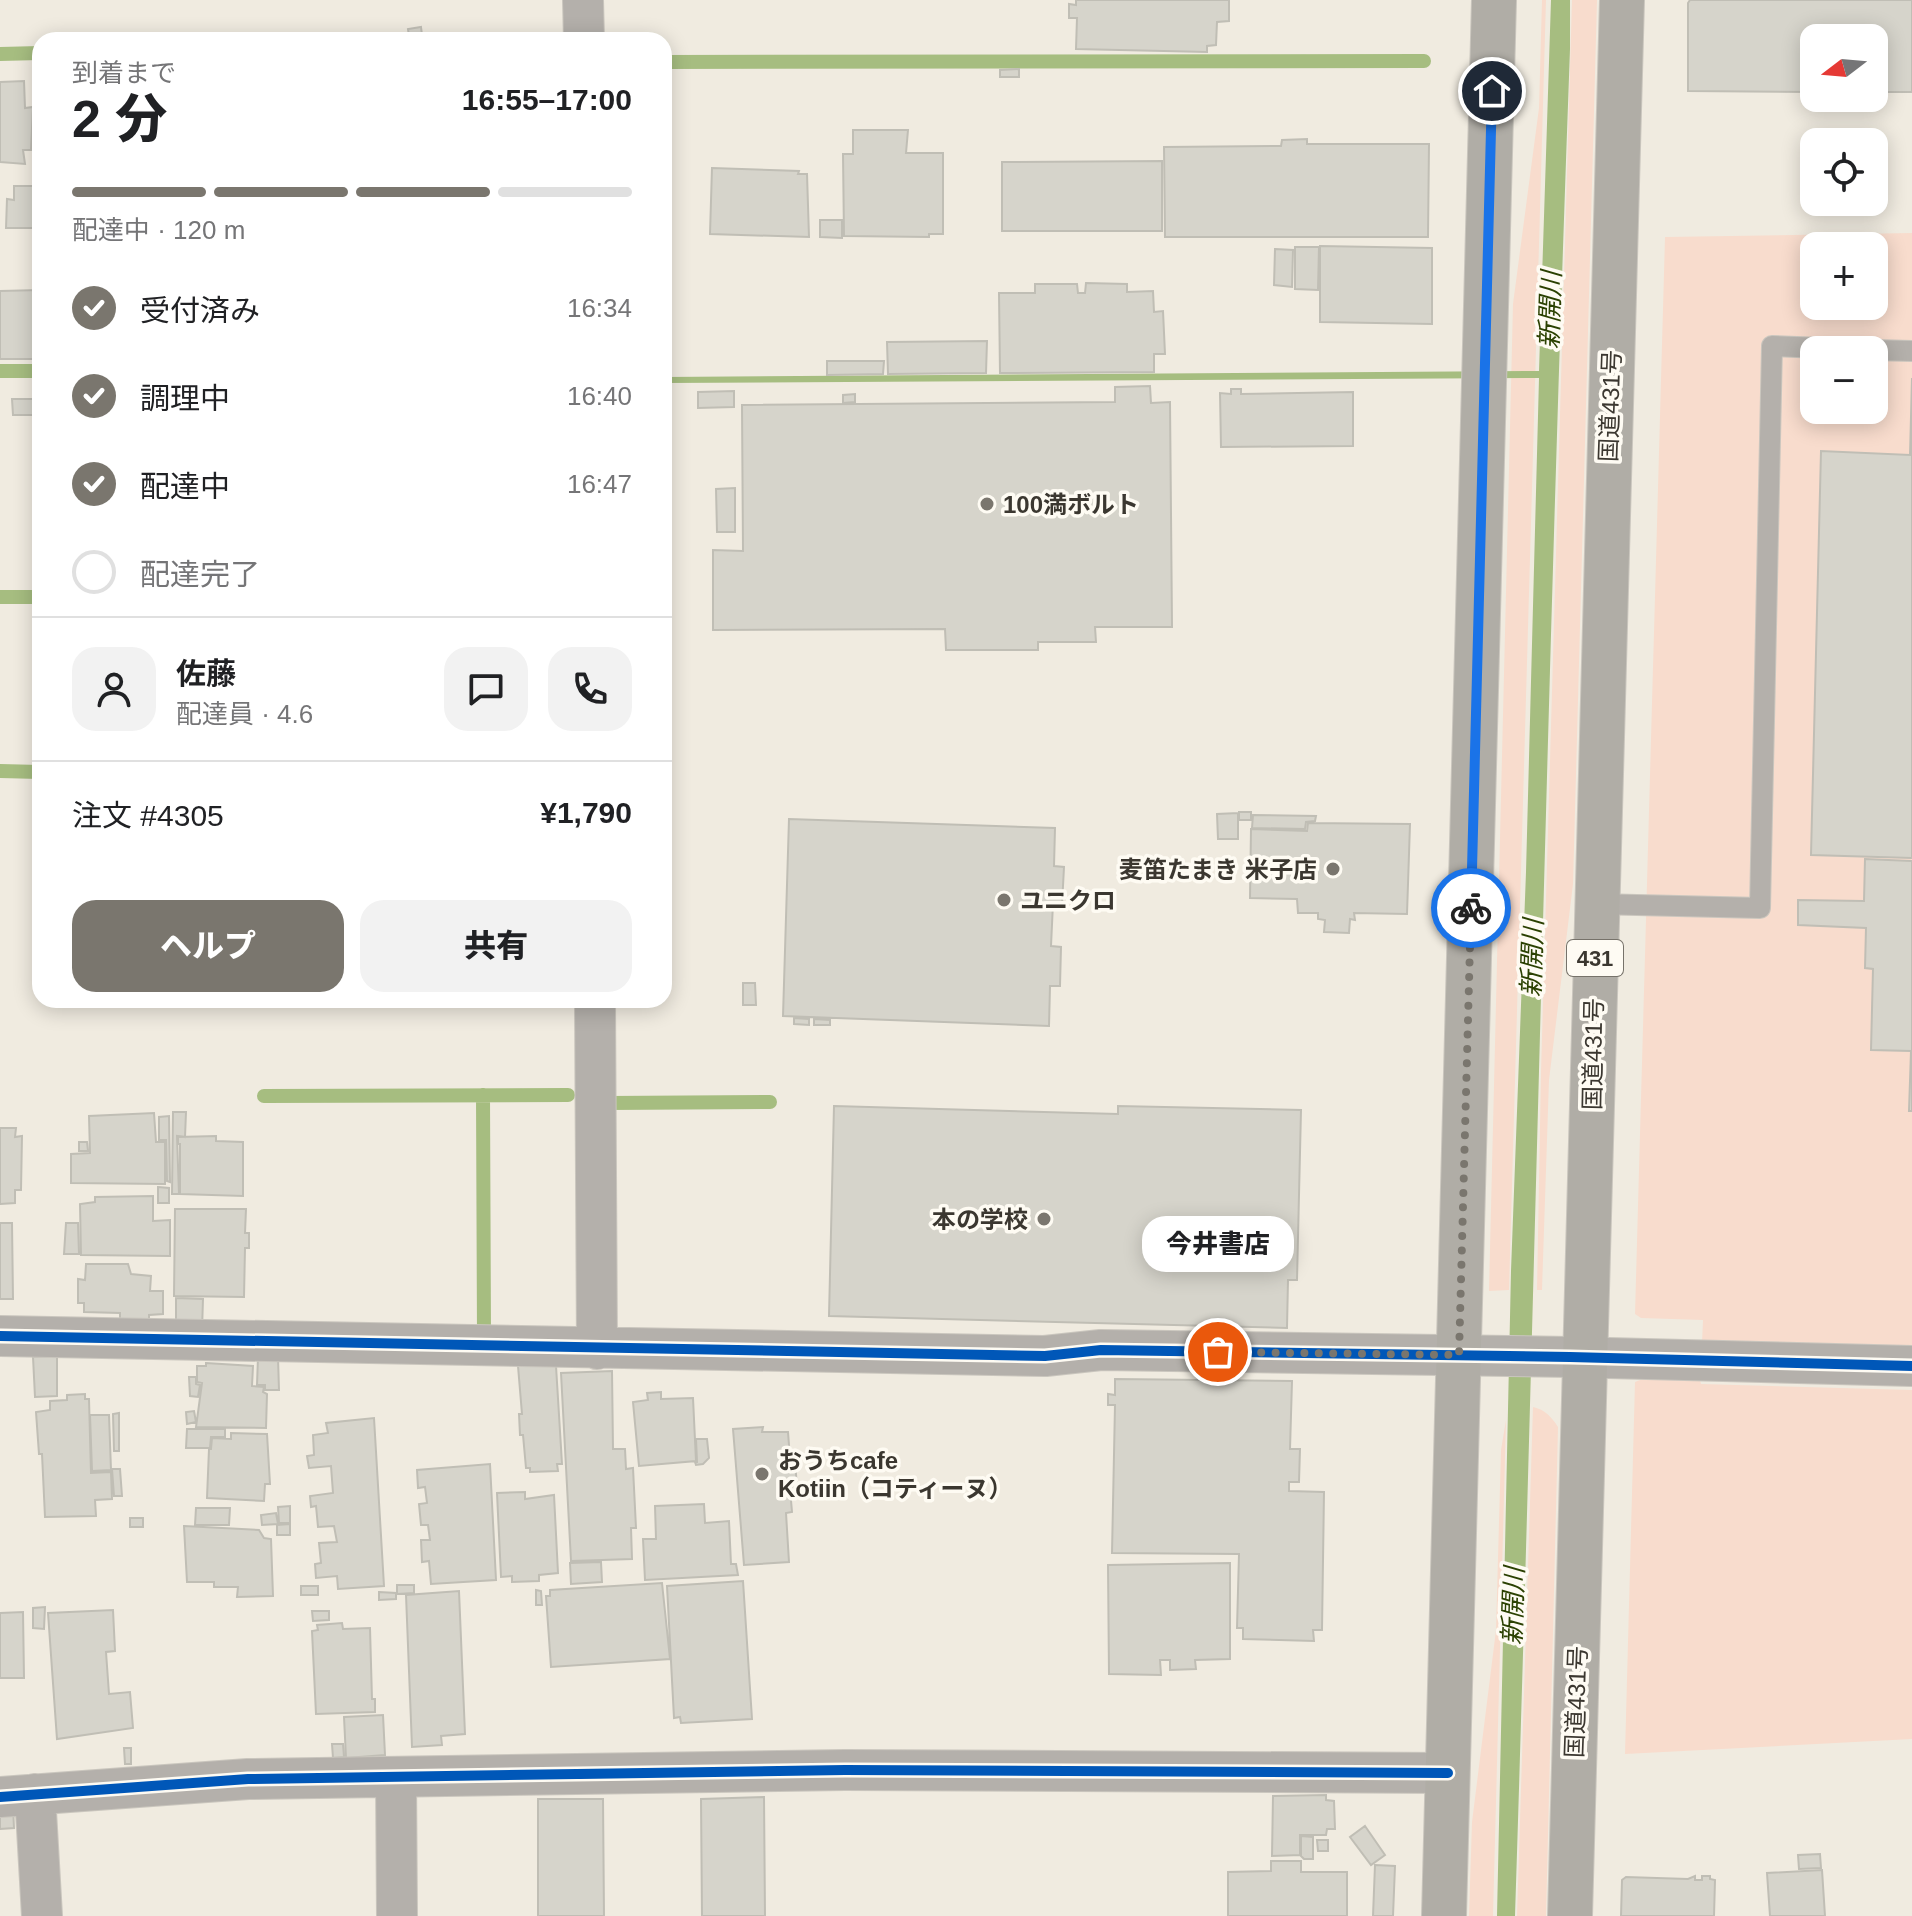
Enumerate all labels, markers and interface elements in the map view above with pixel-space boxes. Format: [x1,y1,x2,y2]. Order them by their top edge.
north arrow [1800,24,1888,112]
map controls [1800,24,1888,424]
pin [1458,57,1526,125]
text: 到着まで [72,58,176,88]
icon: home [1470,69,1514,113]
text: 16:55–17:00 [462,83,632,116]
text: 2 分 [72,90,167,148]
button: locate [1800,128,1888,216]
text: 配達中 · 120 m [72,215,245,245]
button: + [1800,232,1888,320]
water label: 新開川 [1534,268,1566,350]
icon: check [72,286,116,330]
text: 16:34 [567,293,632,323]
text: 受付済み [140,294,260,327]
button: − [1800,336,1888,424]
street label: 国道431号 [1595,350,1625,462]
icon: check [72,374,116,418]
text: 16:40 [567,381,632,411]
text: 調理中 [140,382,230,415]
icon: check [72,462,116,506]
text: 16:47 [567,469,632,499]
text: 配達中 [140,470,230,503]
place label: 100満ボルト [1003,491,1139,518]
marker: 100満ボルト [978,495,996,513]
text: 配達完了 [140,558,260,591]
button: person [72,647,156,731]
button: chat [444,647,528,731]
button: phone [548,647,632,731]
text: 佐藤 [176,657,236,690]
text: 配達員 · 4.6 [176,699,313,729]
text: ¥1,790 [540,796,632,829]
text: 注文 #4305 [72,799,224,832]
place label: 麦笛たまき 米子店 [1119,856,1317,883]
marker: 麦笛たまき 米子店 [1324,860,1342,878]
courier [1431,868,1511,948]
icon: bike [1449,886,1493,930]
place label: ユニクロ [1020,887,1116,914]
marker: ユニクロ [995,891,1013,909]
button: ヘルプ [72,900,344,992]
button: 共有 [360,900,632,992]
water label: 新開川 [1516,916,1548,998]
road number: 431 [1567,940,1623,976]
street label: 国道431号 [1579,998,1607,1110]
place label: 本の学校 [932,1206,1028,1233]
marker: 本の学校 [1035,1210,1053,1228]
callout: 今井書店 [1142,1216,1294,1272]
text: 今井書店 [1166,1229,1270,1259]
pin [1184,1318,1252,1386]
icon: bag [1196,1330,1240,1374]
place label: おうちcafe Kotiin（コティーヌ） [778,1447,1013,1502]
marker: おうちcafe Kotiin（コティーヌ） [753,1465,771,1483]
water label: 新開川 [1497,1564,1529,1646]
street label: 国道431号 [1561,1646,1591,1758]

